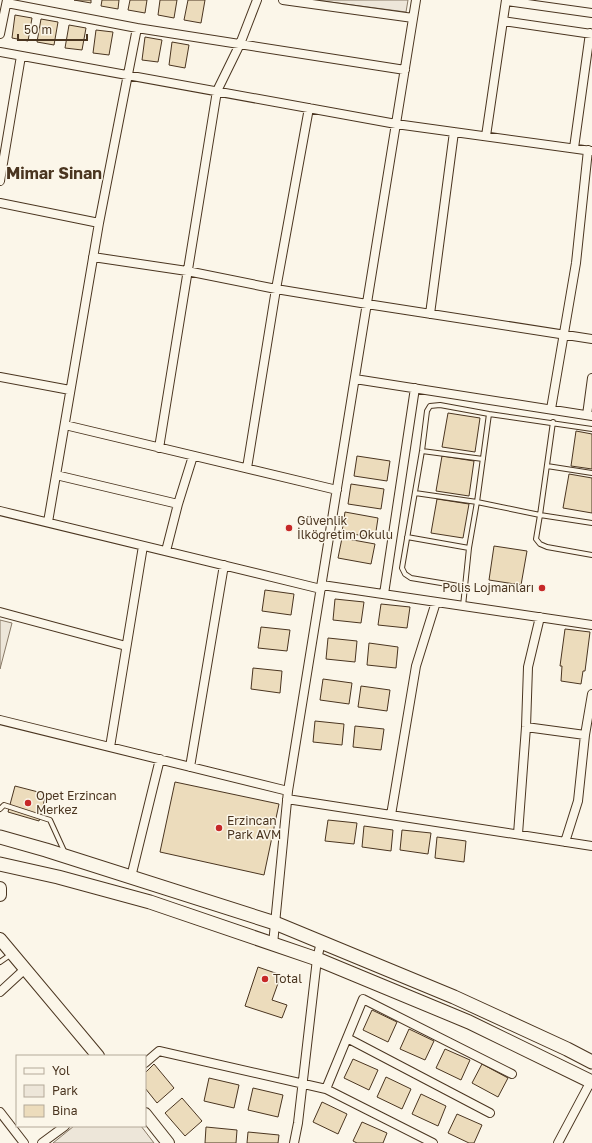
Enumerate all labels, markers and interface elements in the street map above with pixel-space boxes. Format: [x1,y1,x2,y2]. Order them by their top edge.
scale bar [18,16,87,42]
text: 50 m [24,22,52,37]
district label: Mimar Sinan [6,163,102,183]
place label: Güvenlik İlköğretim Okulu [297,513,393,542]
marker: Güvenlik İlköğretim Okulu [284,523,294,533]
place label: Polis Lojmanları [442,580,534,595]
marker: Polis Lojmanları [537,583,547,593]
place label: Opet Erzincan Merkez [36,788,117,817]
marker: Opet Erzincan Merkez [23,798,33,808]
place label: Erzincan Park AVM [227,813,281,842]
marker: Erzincan Park AVM [214,823,224,833]
place label: Total [273,971,302,986]
marker: Total [260,974,270,984]
legend [16,1055,146,1127]
text: Yol [52,1063,70,1078]
text: Park [52,1083,78,1098]
text: Bina [52,1103,77,1118]

